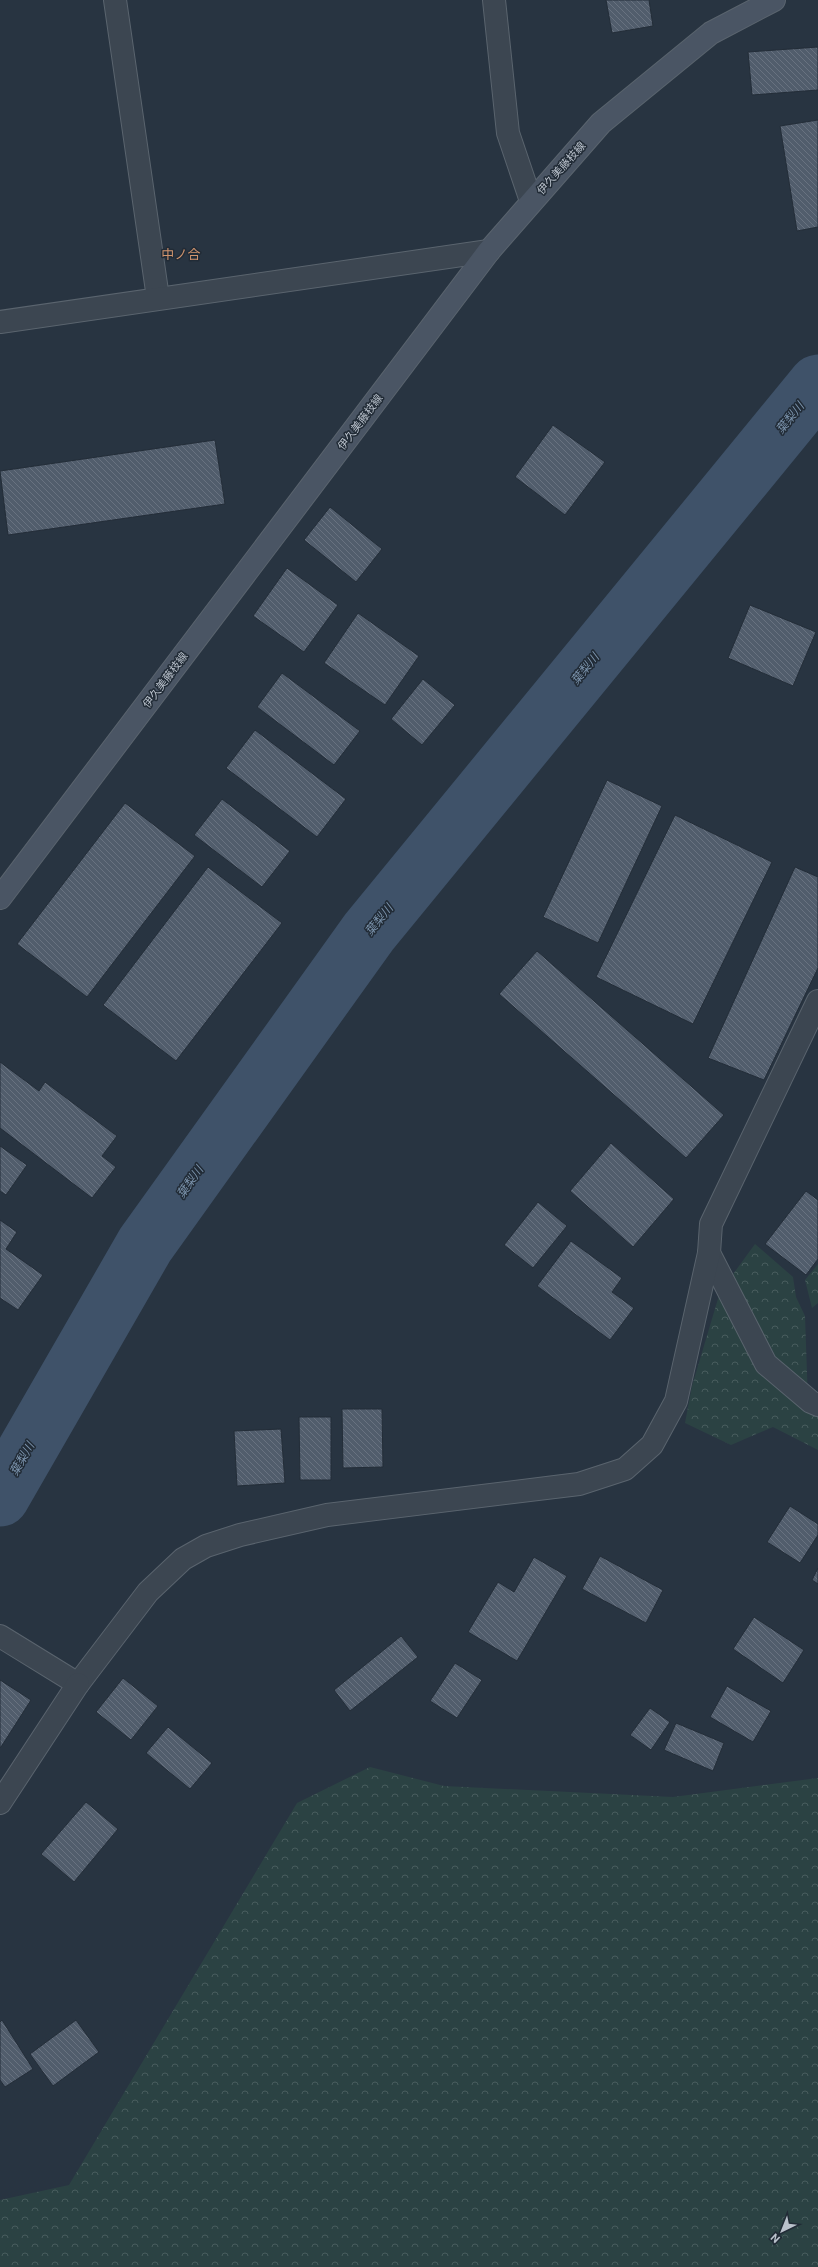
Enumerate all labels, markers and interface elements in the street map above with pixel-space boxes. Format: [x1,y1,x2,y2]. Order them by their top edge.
street label: 伊久美藤枝線 [534,139,588,197]
district label: 中ノ合 [161,247,201,262]
street label: 伊久美藤枝線 [335,392,385,453]
water label: 葉梨川 [773,398,808,436]
water label: 葉梨川 [568,649,603,687]
street label: 伊久美藤枝線 [140,650,190,711]
water label: 葉梨川 [362,900,397,938]
water label: 葉梨川 [174,1162,207,1201]
water label: 葉梨川 [7,1438,38,1478]
north arrow [762,2211,802,2251]
text: N [768,2230,783,2245]

